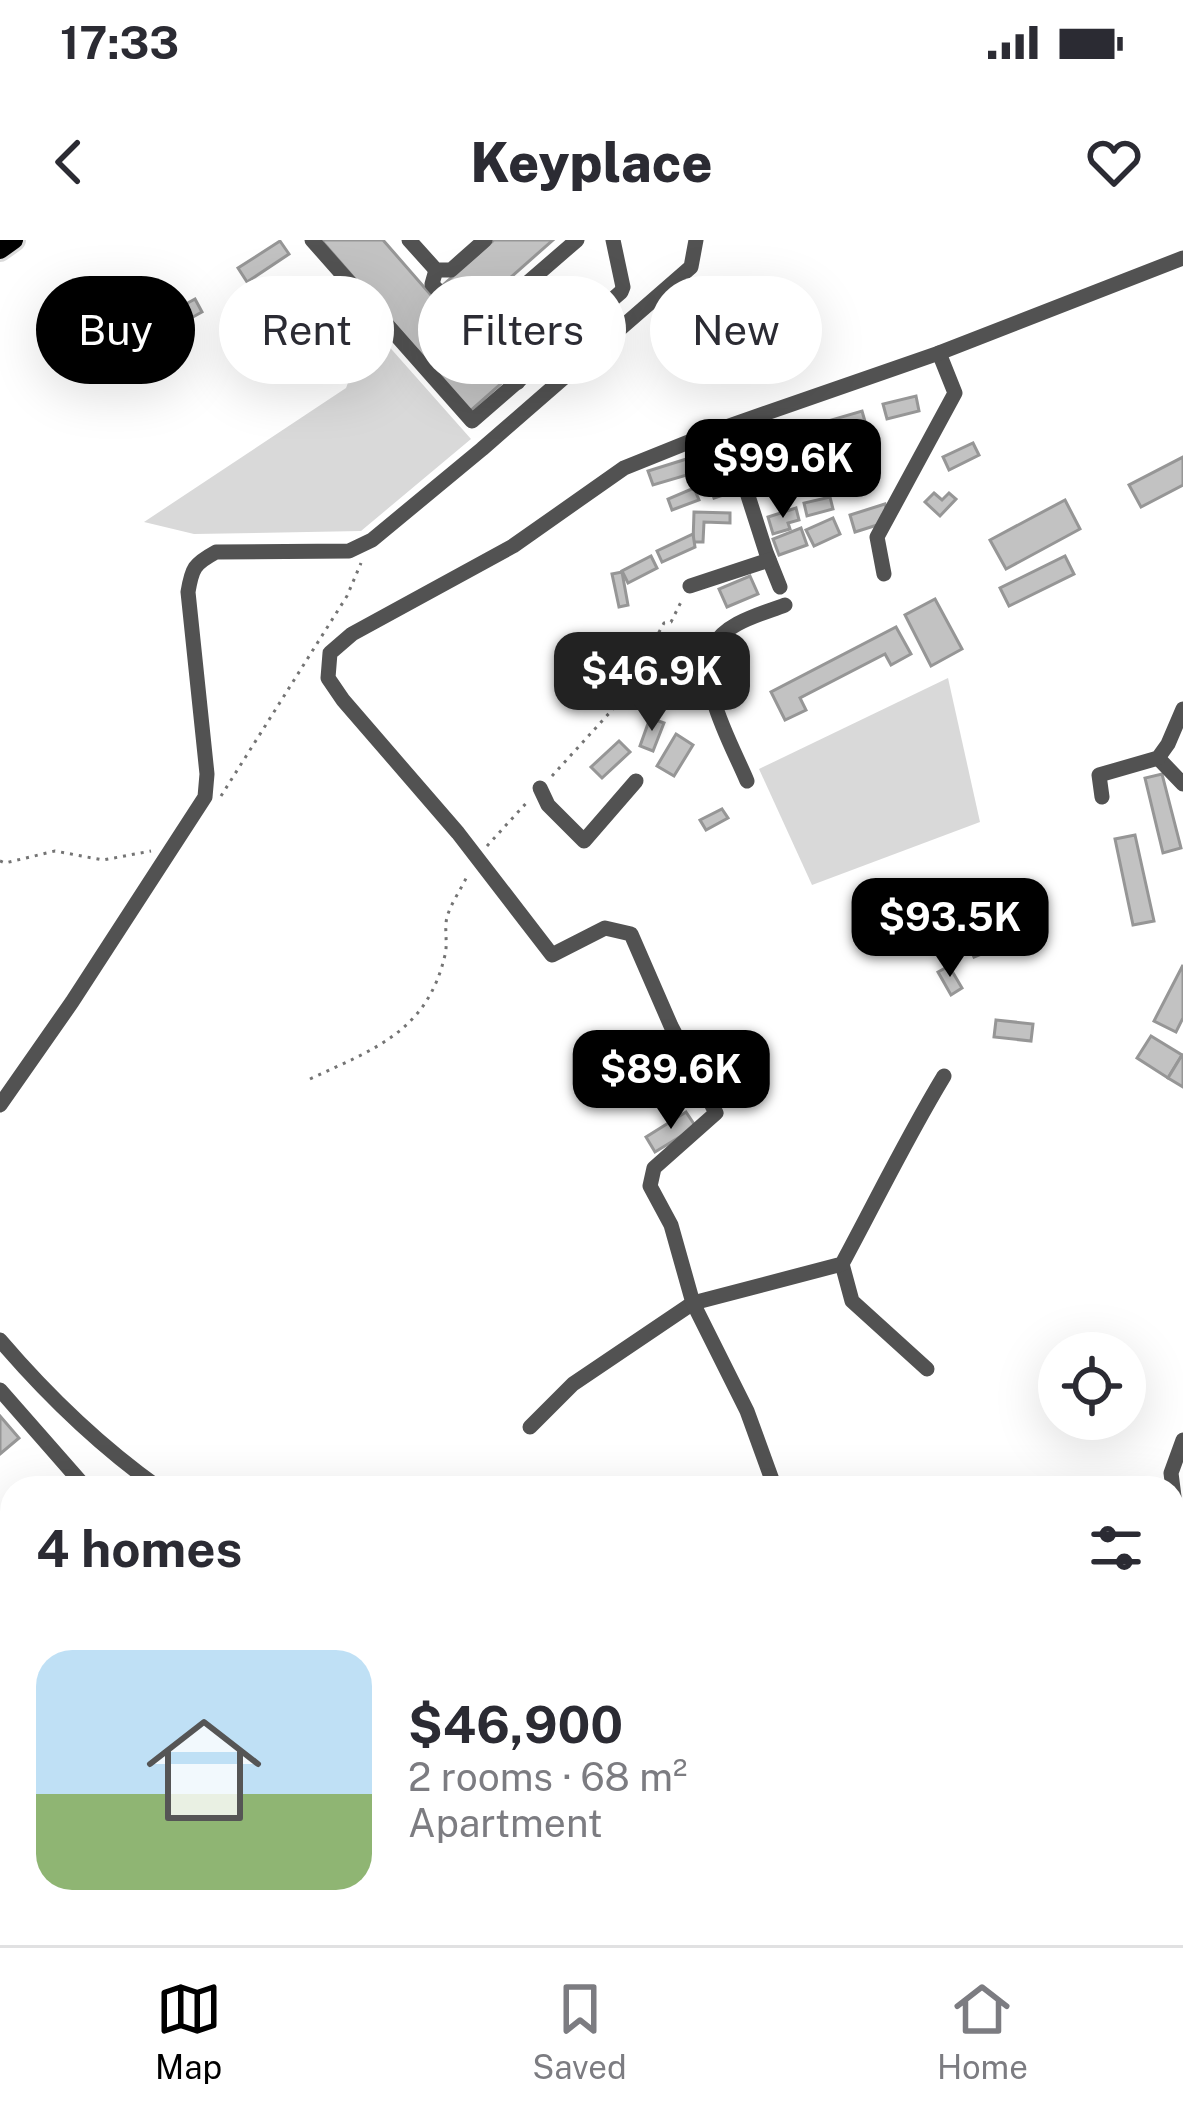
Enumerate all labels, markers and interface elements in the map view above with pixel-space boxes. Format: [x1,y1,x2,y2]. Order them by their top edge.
text: 17:33 [60,16,179,69]
icon: back [36,129,102,195]
icon: heart [1081,129,1147,195]
text: Keyplace [470,131,713,194]
chip: Buy [36,276,195,384]
chip: Rent [219,276,394,384]
chip: Filters [418,276,626,384]
chip: New [650,276,822,384]
pin: $99.6K [685,419,881,521]
text: $99.6K [712,435,854,481]
pin: $46.9K [554,632,750,734]
text: $46.9K [581,648,723,694]
pin: $93.5K [852,878,1048,980]
text: $93.5K [879,894,1021,940]
pin: $89.6K [573,1030,769,1132]
text: $89.6K [600,1046,742,1092]
map controls [1038,1332,1146,1440]
button: locate [1038,1332,1146,1440]
icon: filters [1083,1515,1149,1581]
text: 4 homes [36,1519,242,1578]
text: $46,900 [408,1695,623,1754]
icon: home [132,1698,276,1842]
text: 2 rooms · 68 m² [408,1754,687,1800]
text: Apartment [408,1800,603,1846]
tab: Map [155,1976,222,2086]
tab: Saved [532,1976,627,2086]
tab: Home [937,1976,1028,2086]

